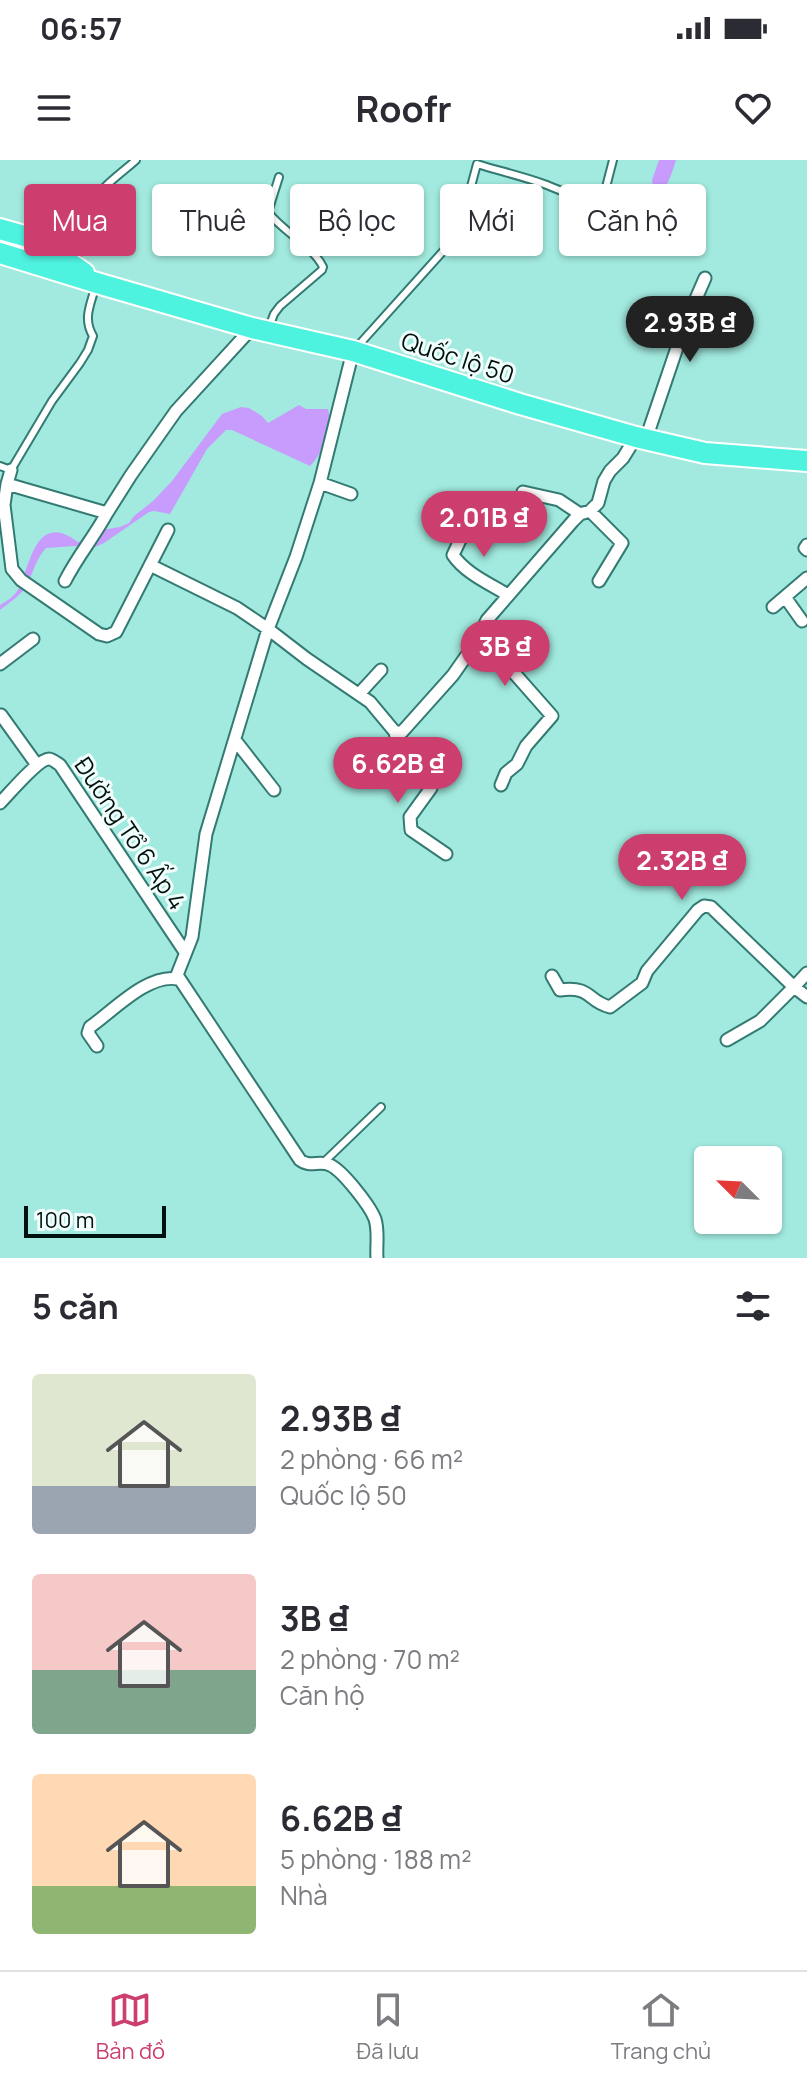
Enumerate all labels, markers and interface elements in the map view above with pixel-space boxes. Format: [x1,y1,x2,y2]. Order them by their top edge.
text: 06:57 [40,8,122,49]
text: Roofr [355,84,452,133]
icon: menu [32,86,76,130]
icon: heart [731,86,775,130]
chip: Mua [24,184,136,256]
chip: Thuê [152,184,274,256]
chip: Bộ lọc [290,184,424,256]
chip: Mới [440,184,543,256]
chip: Căn hộ [559,184,706,256]
pin: 2.93B ₫ [616,296,764,364]
text: 2.93B ₫ [644,304,736,340]
street label: Quốc lộ 50 [397,323,519,391]
pin: 2.01B ₫ [410,491,558,559]
text: 2.01B ₫ [439,499,529,535]
pin: 3B ₫ [458,620,552,688]
text: 3B ₫ [479,628,531,664]
pin: 6.62B ₫ [324,737,472,805]
text: 6.62B ₫ [351,745,445,781]
street label: Đường Tổ 6 Ấp 4 [68,750,194,916]
pin: 2.32B ₫ [608,834,756,902]
text: 2.32B ₫ [636,842,728,878]
north arrow [694,1146,782,1234]
map controls [694,1146,782,1234]
scale bar [24,1202,166,1238]
text: 100 m [36,1205,94,1235]
text: 5 căn [32,1283,119,1329]
icon: filters [731,1284,775,1328]
text: 2.93B ₫ [280,1395,401,1441]
icon: home [96,1406,192,1502]
text: 2 phòng · 66 m² [280,1441,463,1477]
text: Quốc lộ 50 [280,1477,407,1513]
text: 3B ₫ [280,1595,349,1641]
icon: home [96,1606,192,1702]
text: 2 phòng · 70 m² [280,1641,460,1677]
text: Căn hộ [280,1677,365,1713]
text: 6.62B ₫ [280,1795,402,1841]
icon: home [96,1806,192,1902]
text: 5 phòng · 188 m² [280,1841,472,1877]
text: Nhà [280,1877,328,1913]
tab: Bản đồ [96,1988,165,2066]
tab: Đã lưu [357,1988,419,2066]
tab: Trang chủ [611,1988,711,2066]

